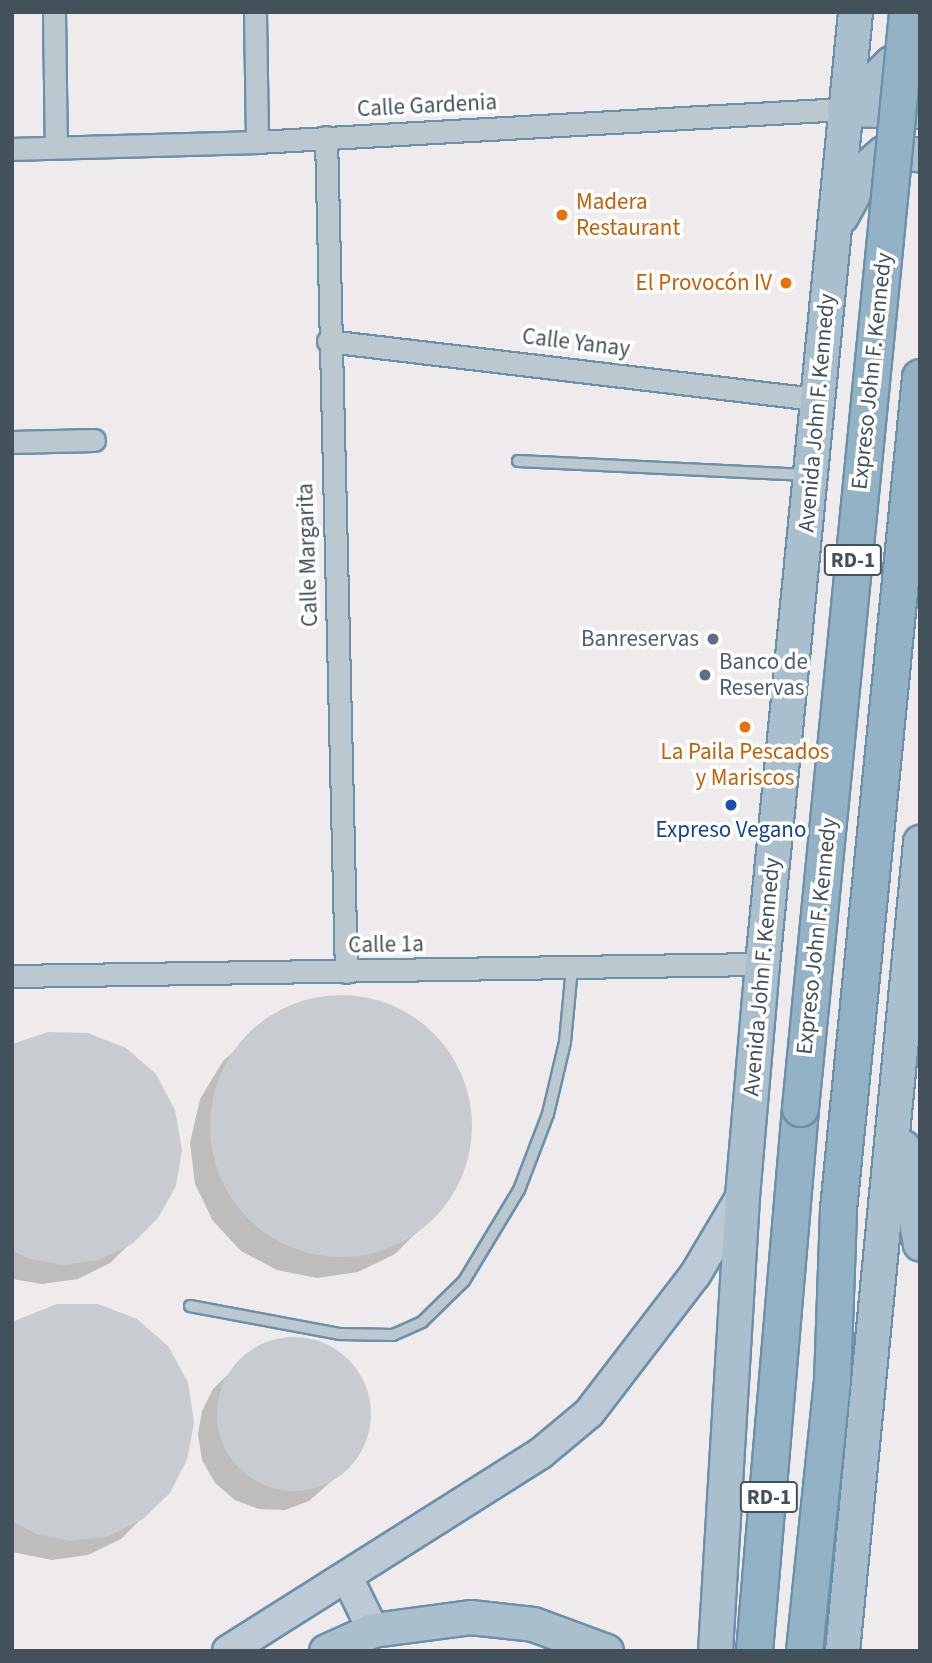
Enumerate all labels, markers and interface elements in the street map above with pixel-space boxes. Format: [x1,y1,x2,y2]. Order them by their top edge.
street label: Calle Gardenia [356,89,498,123]
place label: Madera Restaurant [576,188,680,242]
marker: Madera Restaurant [554,207,570,223]
street label: Expreso John F. Kennedy [846,251,898,491]
place label: El Provocón IV [636,269,772,297]
marker: El Provocón IV [778,275,794,291]
street label: Avenida John F. Kennedy [793,293,841,533]
street label: Calle Yanay [521,323,631,363]
street label: Calle Margarita [292,483,324,627]
road number: RD-1 [823,542,883,578]
place label: Banreservas [581,625,699,653]
marker: Banreservas [705,631,721,647]
place label: Banco de Reservas [719,648,808,702]
marker: Banco de Reservas [697,667,713,683]
marker: La Paila Pescados y Mariscos [737,719,753,735]
place label: La Paila Pescados y Mariscos [661,738,829,792]
marker: Expreso Vegano [723,797,739,813]
place label: Expreso Vegano [656,816,806,844]
street label: Expreso John F. Kennedy [791,816,843,1056]
street label: Avenida John F. Kennedy [738,857,786,1097]
street label: Calle 1a [348,931,424,959]
road number: RD-1 [739,1480,799,1514]

